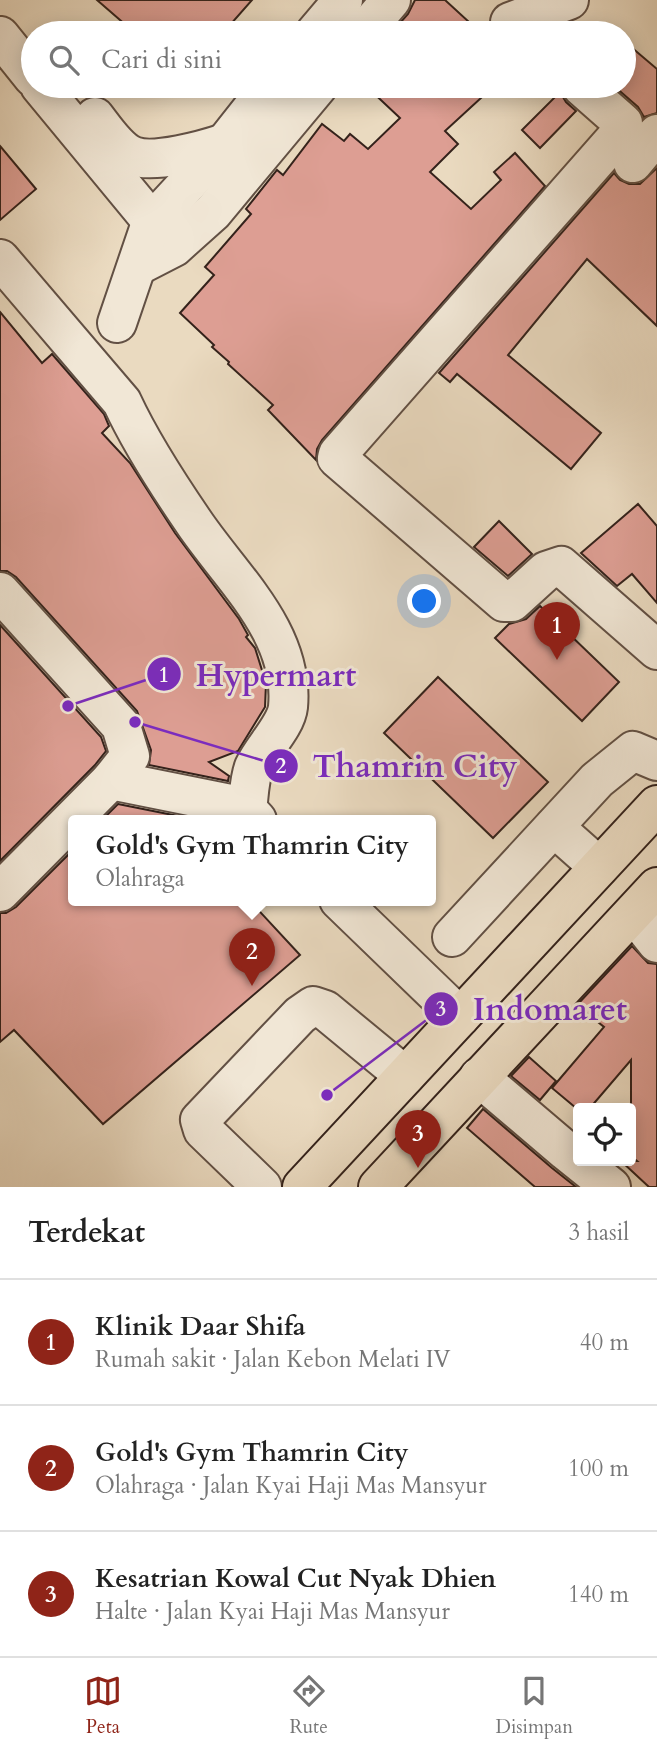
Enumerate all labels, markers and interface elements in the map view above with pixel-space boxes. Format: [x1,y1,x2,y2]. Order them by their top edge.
search box [21,21,636,98]
icon: search [45,41,83,79]
text: Cari di sini [101,42,222,77]
your location [407,584,441,618]
pin: 1 [534,602,580,660]
callout: Hypermart [146,648,370,701]
text: Hypermart [196,654,356,698]
text: 1 [159,661,169,690]
callout: Thamrin City [264,739,531,792]
text: Thamrin City [313,745,517,789]
text: 2 [276,752,287,781]
popup [68,815,436,906]
text: Gold's Gym Thamrin City [95,828,409,863]
text: Olahraga [95,863,185,894]
pin: 2 [229,928,275,986]
callout: Indomaret [424,982,641,1035]
text: Indomaret [473,988,627,1032]
text: 3 [436,995,446,1024]
map controls [573,1103,636,1166]
button: locate [573,1103,636,1166]
pin: 3 [395,1110,441,1168]
text: Terdekat [28,1212,145,1253]
text: 3 hasil [568,1217,629,1248]
text: Klinik Daar Shifa [95,1309,306,1344]
text: 1 [45,1327,57,1358]
text: 40 m [580,1327,629,1358]
text: Rumah sakit · Jalan Kebon Melati IV [95,1344,451,1375]
text: Gold's Gym Thamrin City [95,1435,409,1470]
text: 2 [45,1453,57,1484]
text: 100 m [568,1453,629,1484]
text: Olahraga · Jalan Kyai Haji Mas Mansyur [95,1470,487,1501]
text: Kesatrian Kowal Cut Nyak Dhien [95,1561,496,1596]
text: 3 [45,1579,57,1610]
text: 140 m [568,1579,629,1610]
text: Halte · Jalan Kyai Haji Mas Mansyur [95,1596,450,1627]
tab: Peta [84,1672,122,1740]
tab: Rute [290,1672,328,1740]
tab: Disimpan [495,1672,573,1740]

